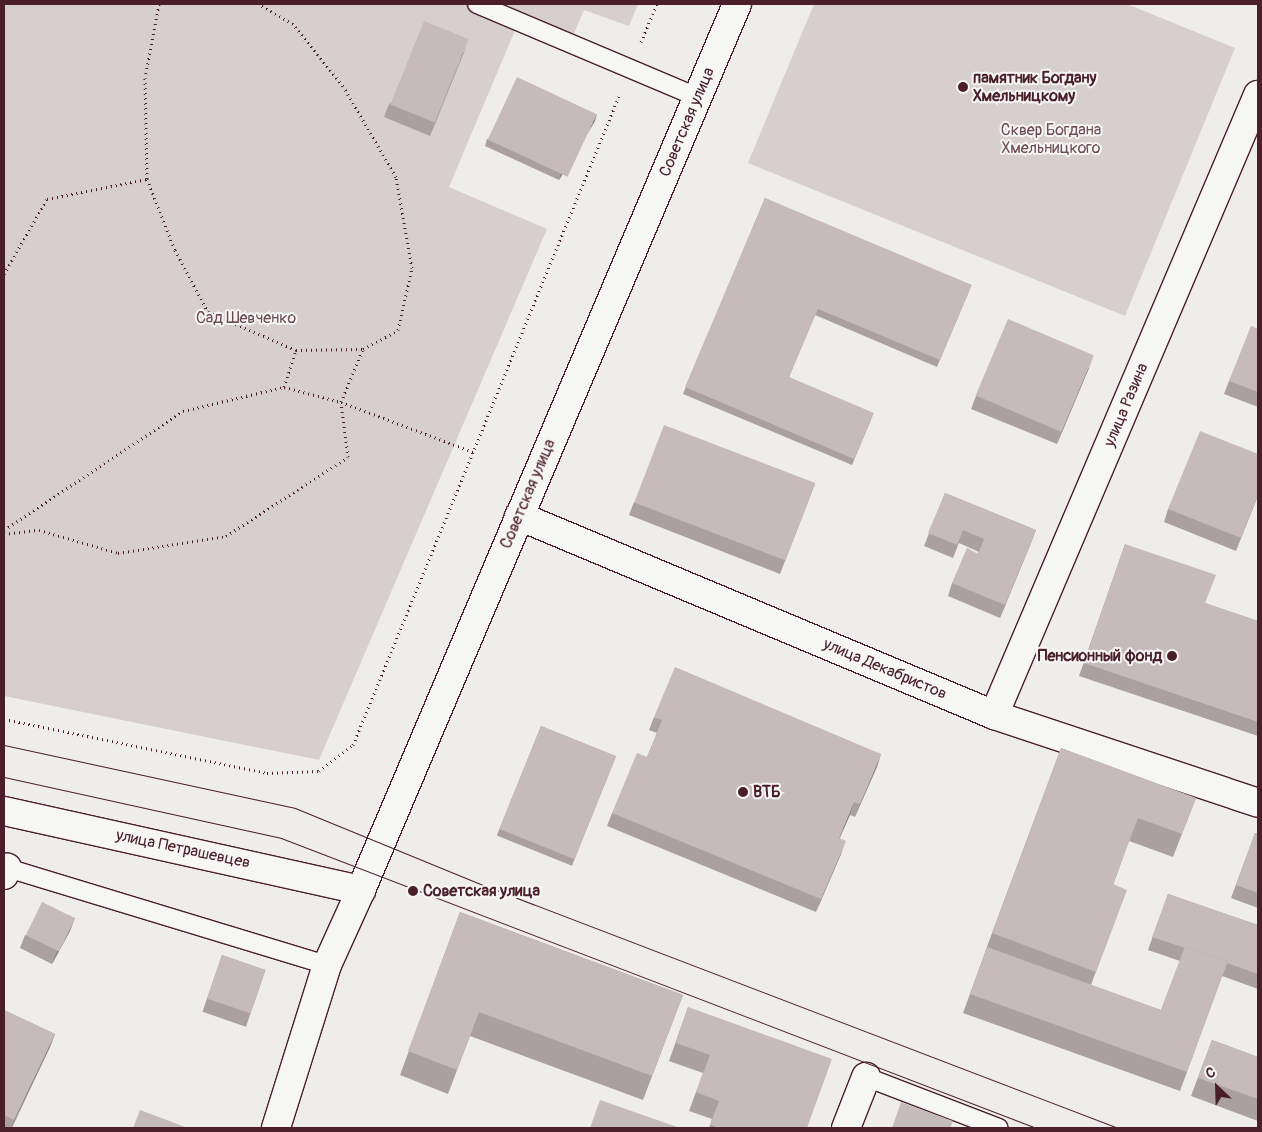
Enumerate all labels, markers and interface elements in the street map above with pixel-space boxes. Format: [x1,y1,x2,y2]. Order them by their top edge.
street label: Советская улица [655,64,719,180]
place label: памятник Богдану Хмельницкому [973,68,1096,106]
marker: памятник Богдану Хмельницкому [957,81,969,93]
park label: Сквер Богдана Хмельницкого [1001,120,1101,158]
park label: Сад Шевченко [196,308,296,328]
street label: улица Разина [1100,360,1152,450]
street label: Советская улица [496,436,560,552]
street label: улица Декабристов [820,634,950,704]
place label: Пенсионный фонд [1038,646,1162,666]
marker: Пенсионный фонд [1166,650,1178,662]
place label: ВТБ [753,782,781,802]
marker: ВТБ [737,786,749,798]
street label: улица Петрашевцев [114,825,252,873]
place label: Советская улица [423,881,540,901]
marker: Советская улица [407,885,419,897]
north arrow [1192,1062,1242,1112]
text: С [1203,1063,1218,1082]

